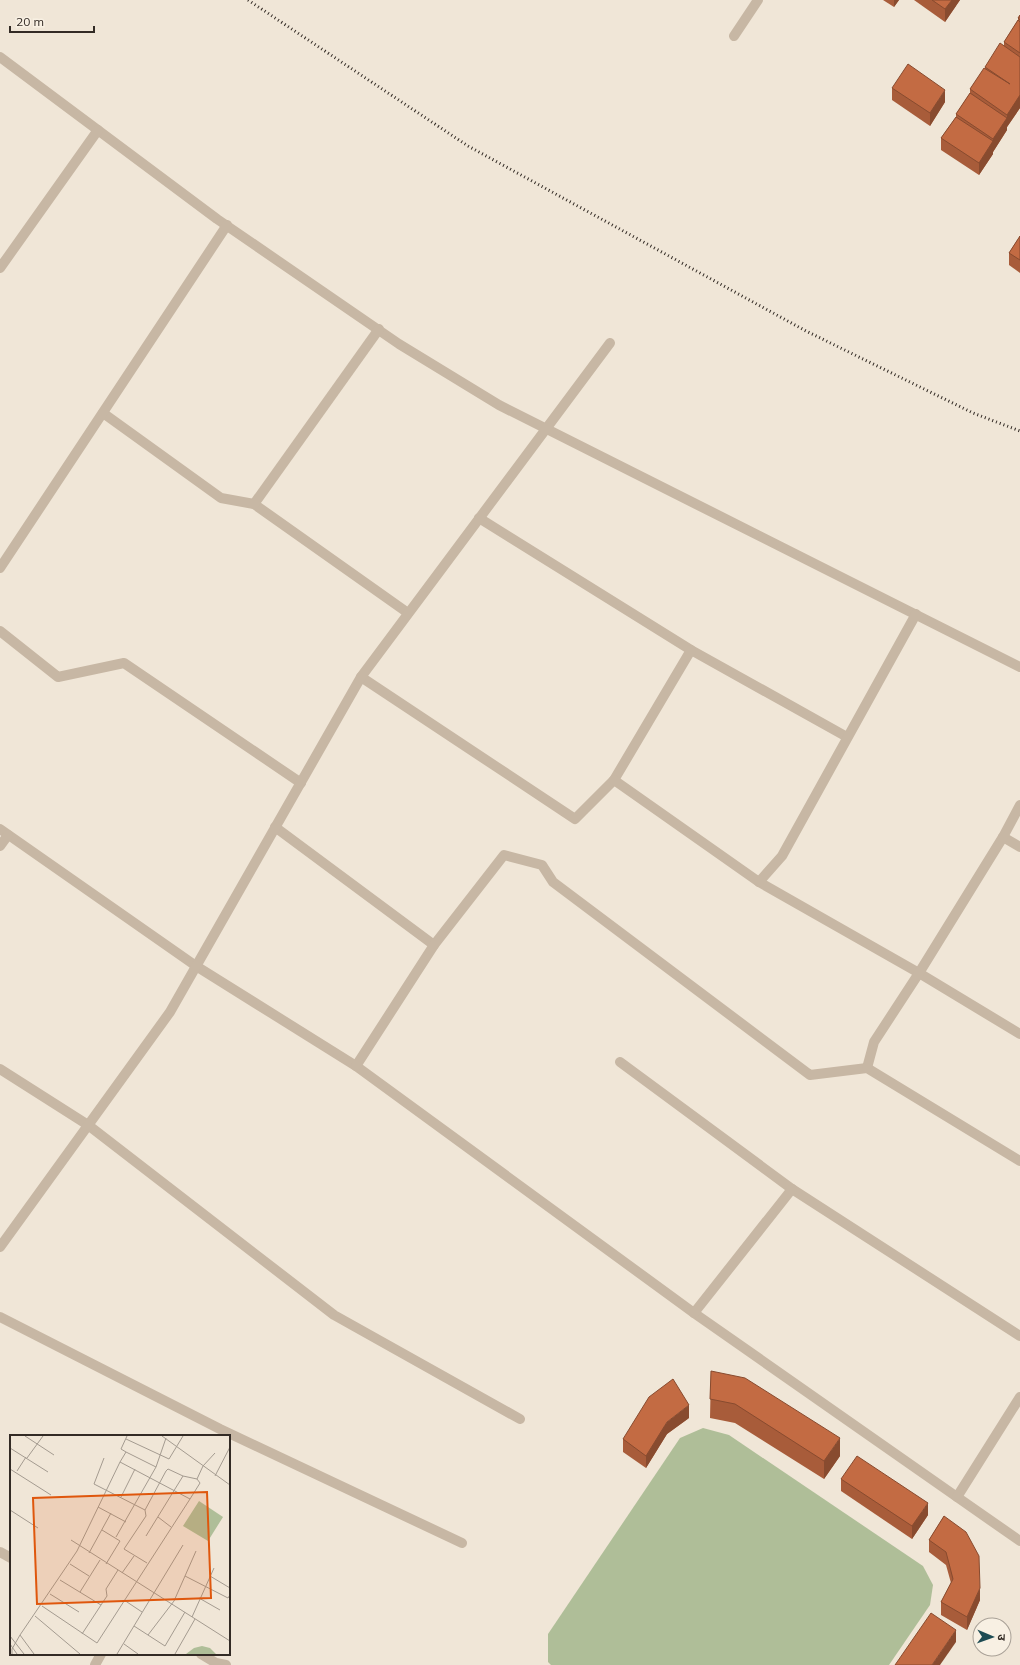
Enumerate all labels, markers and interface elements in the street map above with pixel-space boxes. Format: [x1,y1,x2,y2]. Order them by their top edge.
scale bar [10,8,94,34]
text: 20 m [16,14,44,29]
inset map [10,1435,230,1655]
north arrow [972,1617,1012,1657]
text: उ [995,1634,1009,1641]

